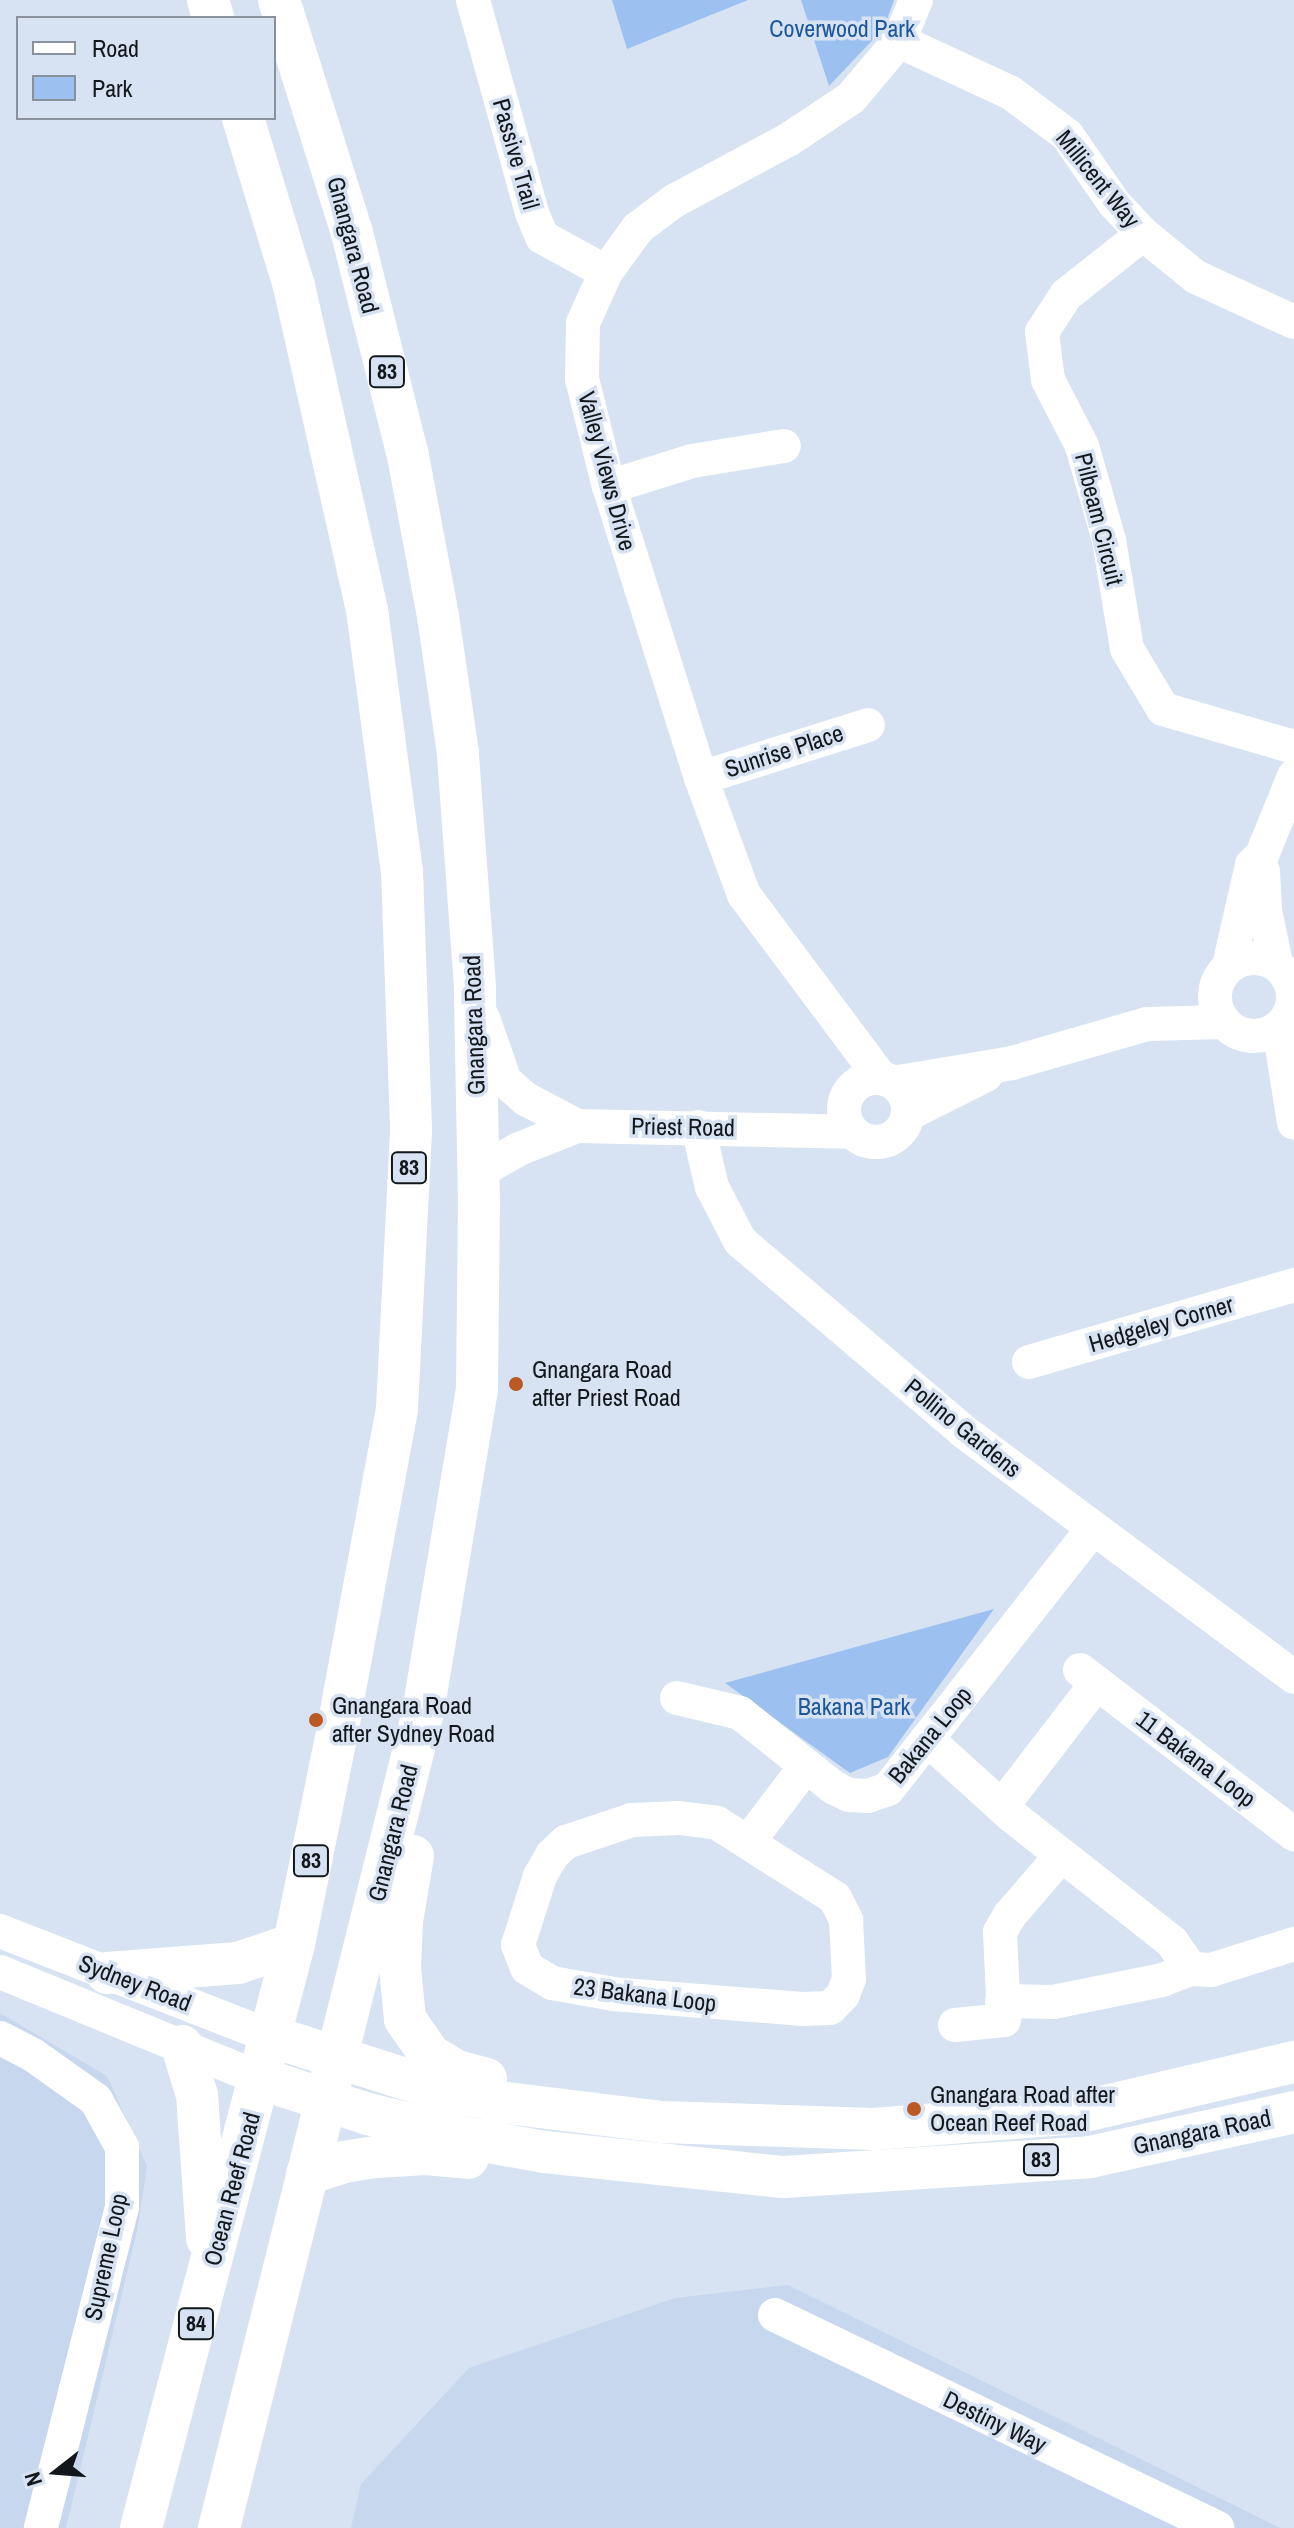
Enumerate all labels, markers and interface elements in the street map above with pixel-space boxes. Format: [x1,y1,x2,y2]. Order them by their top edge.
park label: Coverwood Park [769,15,915,43]
legend [16,16,276,120]
text: Road [92,32,139,64]
text: Park [92,72,132,104]
street label: Passive Trail [486,95,546,213]
street label: Millicent Way [1050,124,1146,234]
street label: Gnangara Road [321,174,385,316]
road number: 83 [367,354,407,390]
street label: Valley Views Drive [572,388,642,554]
street label: Pilbeam Circuit [1069,450,1129,588]
street label: Sunrise Place [721,718,847,784]
street label: Gnangara Road [457,955,491,1095]
street label: Priest Road [631,1112,735,1142]
road number: 83 [389,1150,429,1186]
street label: Hedgeley Corner [1086,1290,1236,1358]
place label: Gnangara Road after Priest Road [532,1356,681,1412]
street label: Pollino Gardens [899,1372,1027,1484]
marker: Gnangara Road after Priest Road [507,1375,525,1393]
street label: Bakana Loop [882,1681,978,1789]
place label: Gnangara Road after Sydney Road [332,1692,495,1748]
park label: Bakana Park [798,1693,910,1721]
street label: 11 Bakana Loop [1131,1705,1261,1813]
marker: Gnangara Road after Sydney Road [307,1711,325,1729]
street label: Gnangara Road [362,1762,424,1904]
road number: 83 [291,1843,331,1879]
street label: Sydney Road [75,1948,195,2018]
street label: 23 Bakana Loop [572,1972,718,2018]
place label: Gnangara Road after Ocean Reef Road [930,2081,1115,2137]
marker: Gnangara Road after Ocean Reef Road [905,2100,923,2118]
street label: Gnangara Road [1131,2103,1273,2161]
street label: Ocean Reef Road [198,2109,266,2269]
road number: 83 [1021,2142,1061,2178]
street label: Supreme Loop [78,2191,134,2323]
road number: 84 [176,2306,216,2342]
street label: Destiny Way [939,2385,1051,2459]
north arrow [16,2432,96,2512]
text: N [17,2468,49,2490]

